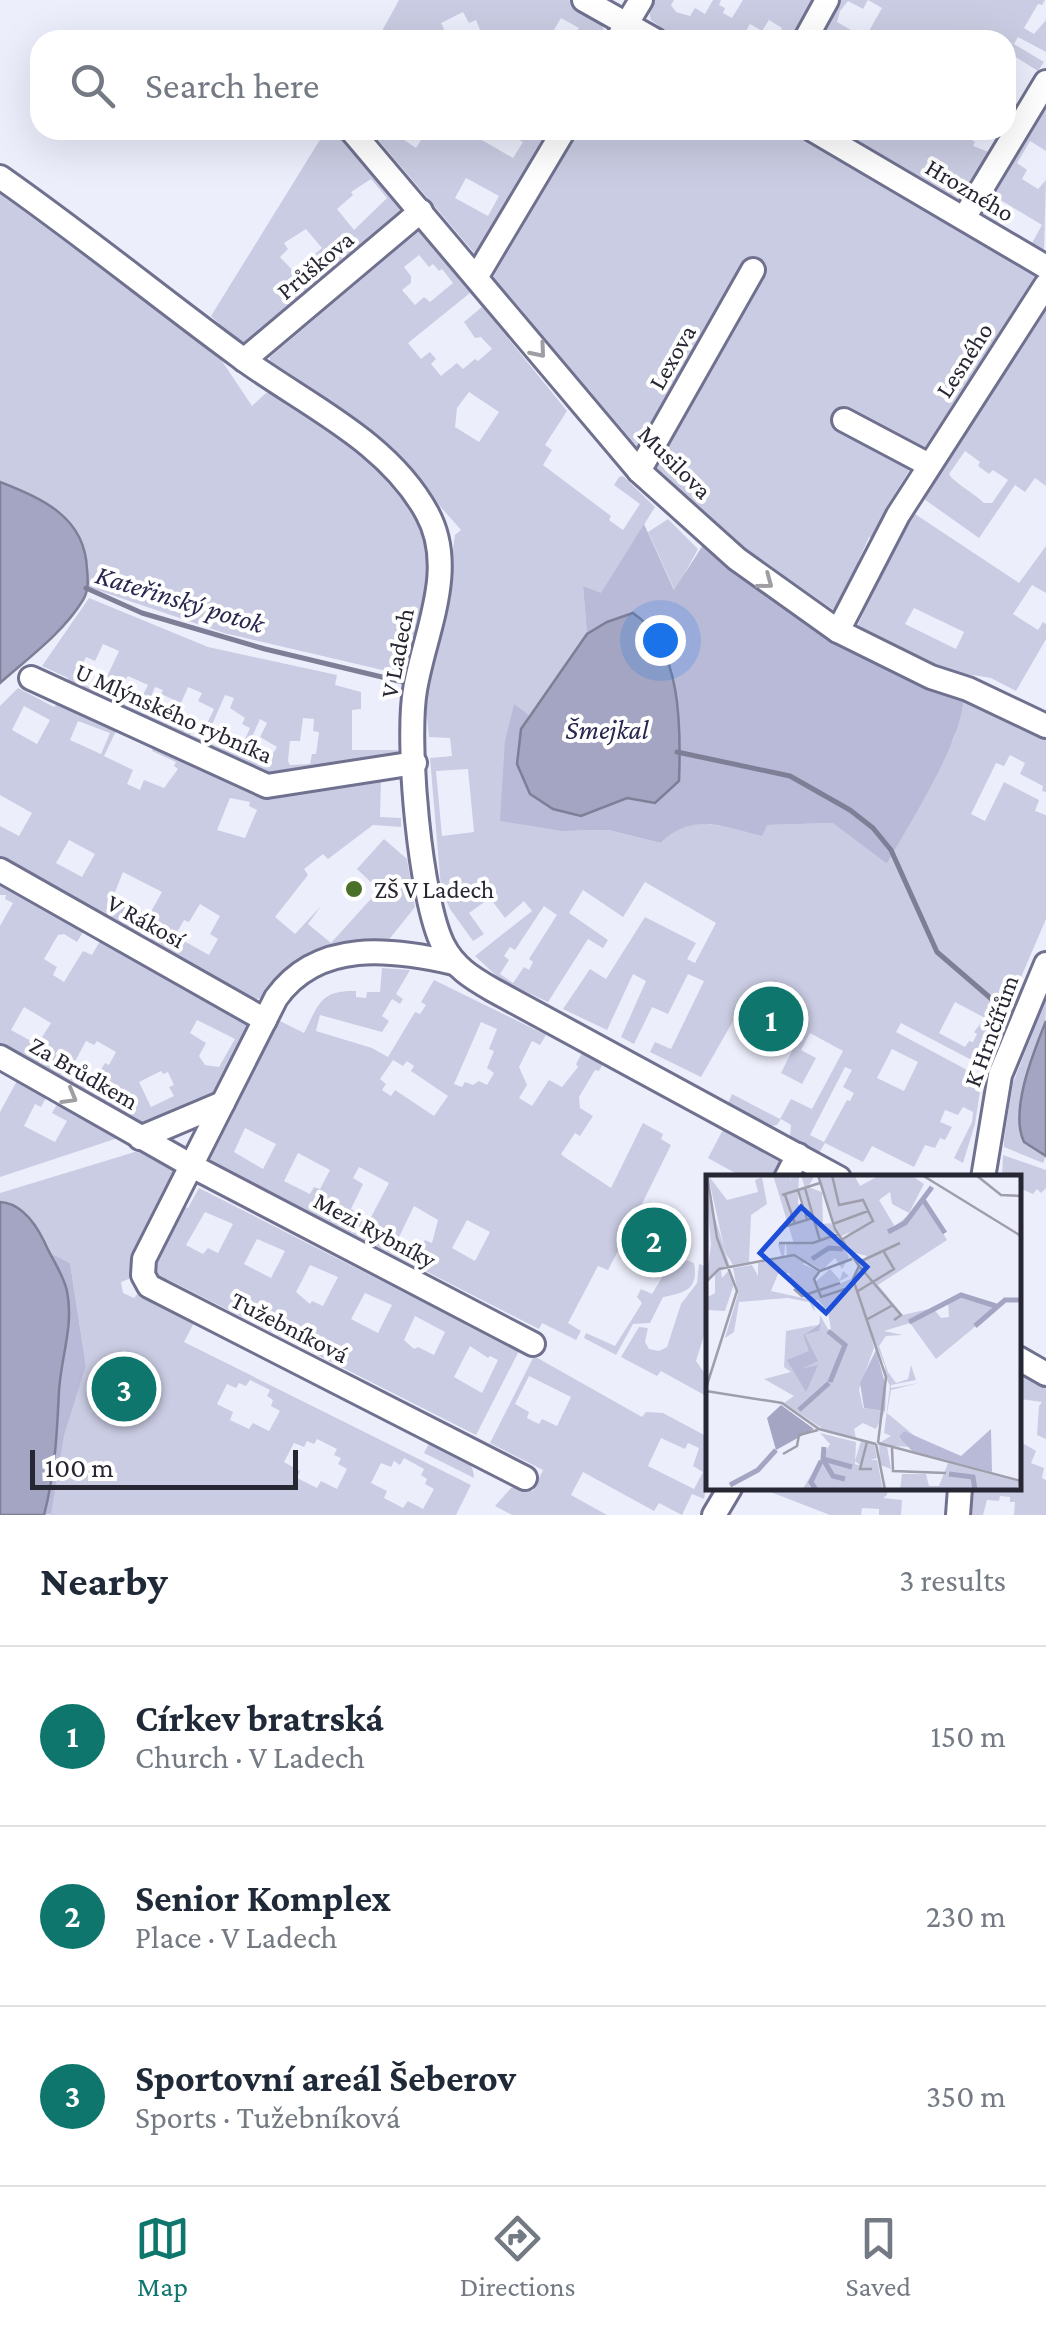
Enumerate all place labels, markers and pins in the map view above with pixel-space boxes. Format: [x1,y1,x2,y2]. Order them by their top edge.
place label: ZŠ V Ladech [374,876,494,903]
marker: ZŠ V Ladech [343,878,365,900]
pin: 1 [738,982,804,1056]
pin: 2 [622,1202,686,1278]
pin: 3 [92,1352,156,1426]

